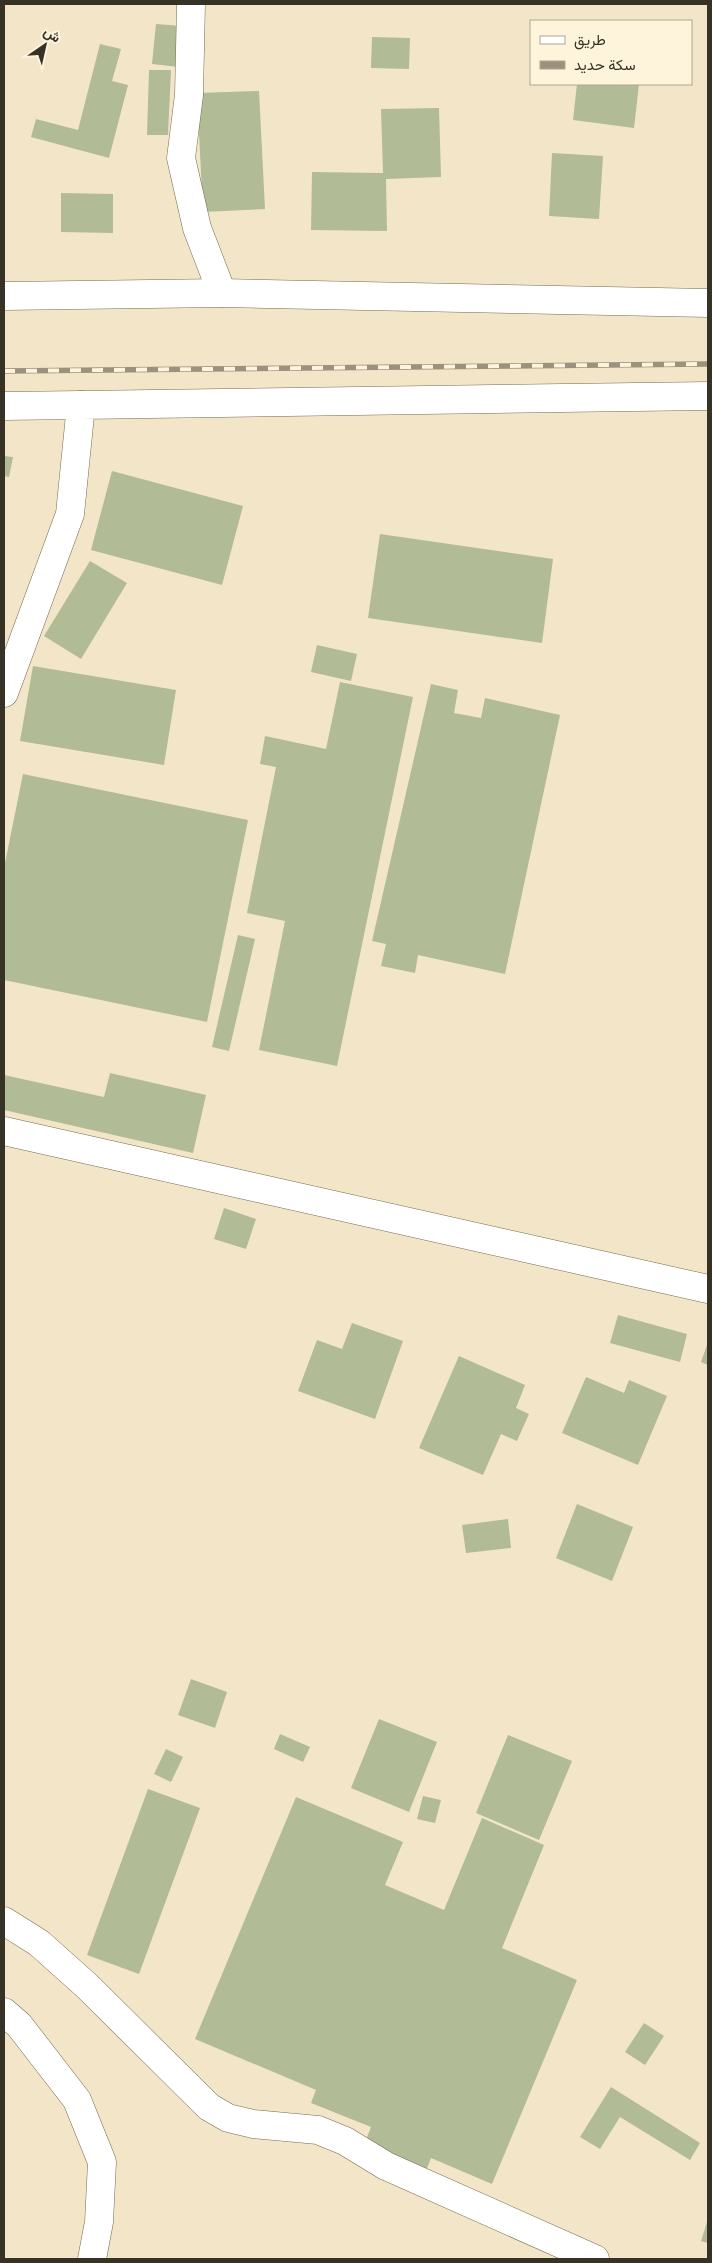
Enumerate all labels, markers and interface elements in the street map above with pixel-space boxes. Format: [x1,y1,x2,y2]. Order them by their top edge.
north arrow [20,20,70,70]
legend [530,20,692,85]
text: ش [40,24,63,47]
text: طريق [574,32,606,51]
text: سكة حديد [574,57,636,76]

